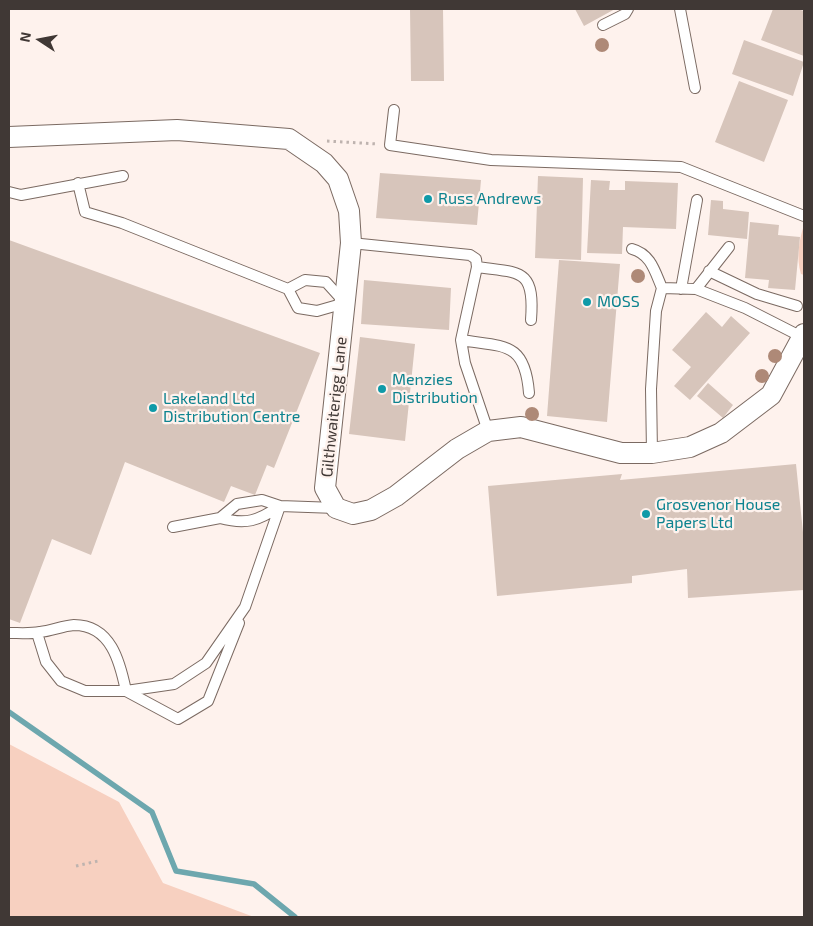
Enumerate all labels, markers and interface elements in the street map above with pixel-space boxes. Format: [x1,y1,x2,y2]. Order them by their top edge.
north arrow [15,15,65,65]
text: N [15,30,34,44]
place label: Russ Andrews [438,189,541,209]
marker: Russ Andrews [422,193,434,205]
place label: MOSS [597,292,640,312]
marker: MOSS [581,296,593,308]
street label: Gilthwaiterigg Lane [317,336,351,478]
place label: Menzies Distribution [392,370,478,408]
marker: Menzies Distribution [376,383,388,395]
place label: Lakeland Ltd Distribution Centre [163,389,300,427]
marker: Lakeland Ltd Distribution Centre [147,402,159,414]
place label: Grosvenor House Papers Ltd [656,495,780,533]
marker: Grosvenor House Papers Ltd [640,508,652,520]

